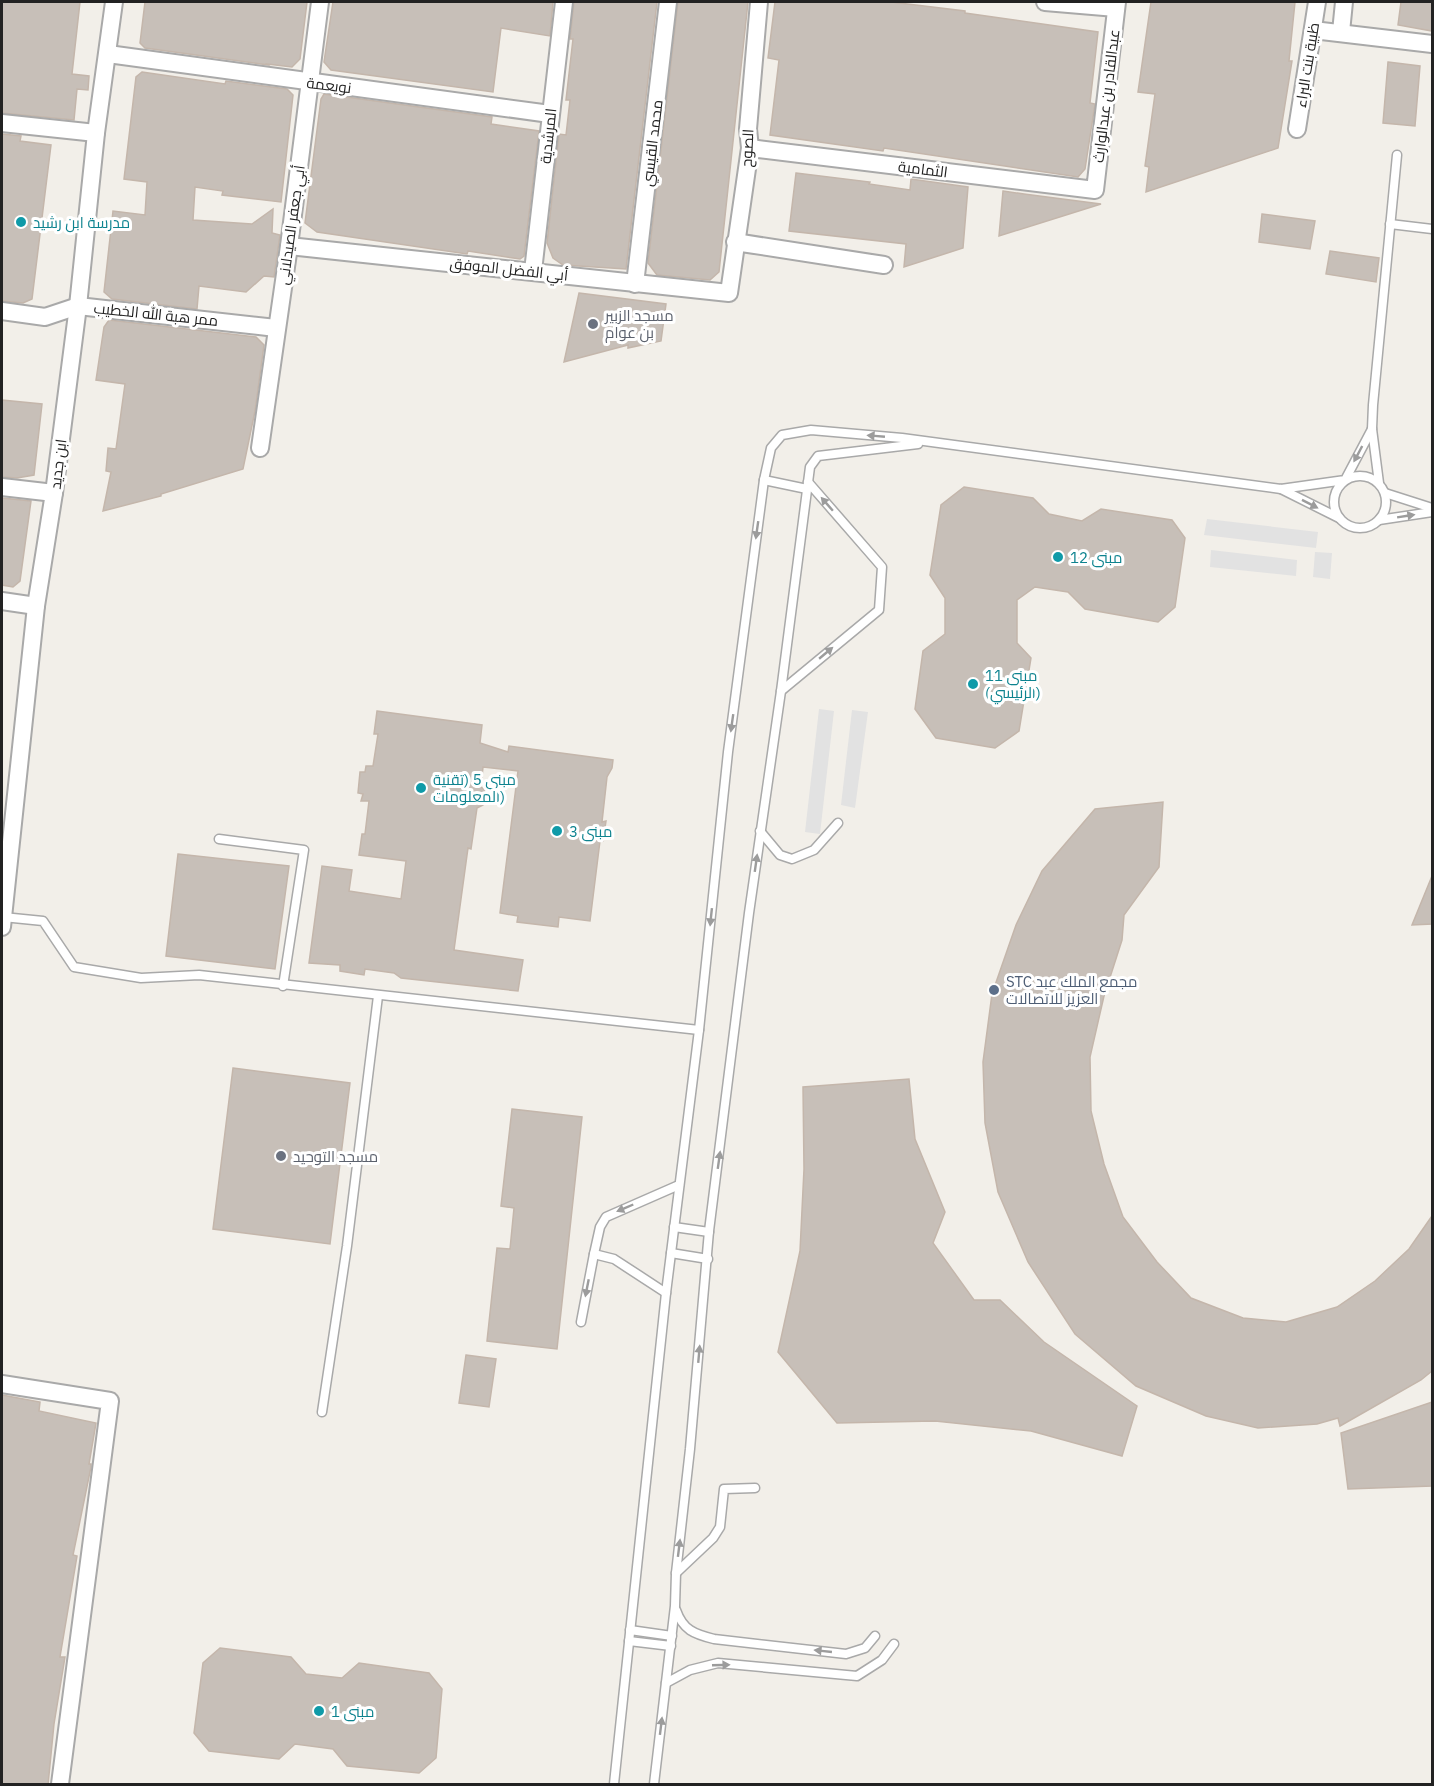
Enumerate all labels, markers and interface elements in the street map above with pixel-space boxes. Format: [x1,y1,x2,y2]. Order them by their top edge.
street label: ظبية بنت البراء [1291,21,1323,109]
street label: عبدالقادر بن عبدالوارث [1088,28,1125,164]
street label: نويعمة [306,73,352,97]
street label: محمد القيسي [637,99,670,188]
street label: المرشدية [536,107,560,165]
street label: الصوح [737,128,759,168]
street label: الثمامية [897,157,949,181]
street label: أبي جعفر الصيدلاني [273,164,312,286]
place label: مدرسة ابن رشيد [33,213,130,233]
marker: مدرسة ابن رشيد [14,215,28,229]
street label: أبي الفضل الموفق [449,253,569,288]
street label: ممر هبة الله الخطيب [93,298,219,330]
place label: مسجد الزبير بن عوام [604,306,674,343]
marker: مسجد الزبير بن عوام [586,317,600,331]
one-way arrow [866,431,885,441]
street label: ابن جديد [45,438,71,490]
one-way arrow [1353,446,1363,463]
one-way arrow [821,497,834,512]
one-way arrow [1301,498,1319,508]
one-way arrow [1396,511,1415,520]
one-way arrow [752,521,761,540]
place label: مبنى 12 [1070,548,1122,568]
marker: مبنى 12 [1051,550,1065,564]
one-way arrow [818,647,834,660]
place label: مبنى 11 (الرئيسي) [985,666,1041,705]
marker: مبنى 11 (الرئيسي) [966,677,980,691]
one-way arrow [727,714,737,733]
place label: مبنى 5 (تقنية المعلومات) [433,770,516,806]
marker: مبنى 5 (تقنية المعلومات) [414,781,428,795]
place label: مبنى 3 [569,822,612,842]
marker: مبنى 3 [550,824,564,838]
one-way arrow [751,853,760,872]
one-way arrow [706,908,716,927]
place label: STC مجمع الملك عبد العزيز للاتصالات [1006,972,1137,1008]
marker: STC مجمع الملك عبد العزيز للاتصالات [987,983,1001,997]
place label: مسجد التوحيد [293,1147,378,1166]
marker: مسجد التوحيد [274,1149,288,1163]
one-way arrow [714,1151,723,1170]
one-way arrow [616,1203,633,1212]
one-way arrow [582,1279,591,1298]
one-way arrow [694,1345,704,1364]
one-way arrow [674,1539,684,1558]
one-way arrow [813,1646,832,1656]
one-way arrow [711,1660,730,1669]
place label: مبنى 1 [331,1702,374,1722]
marker: مبنى 1 [312,1704,326,1718]
one-way arrow [656,1717,666,1736]

